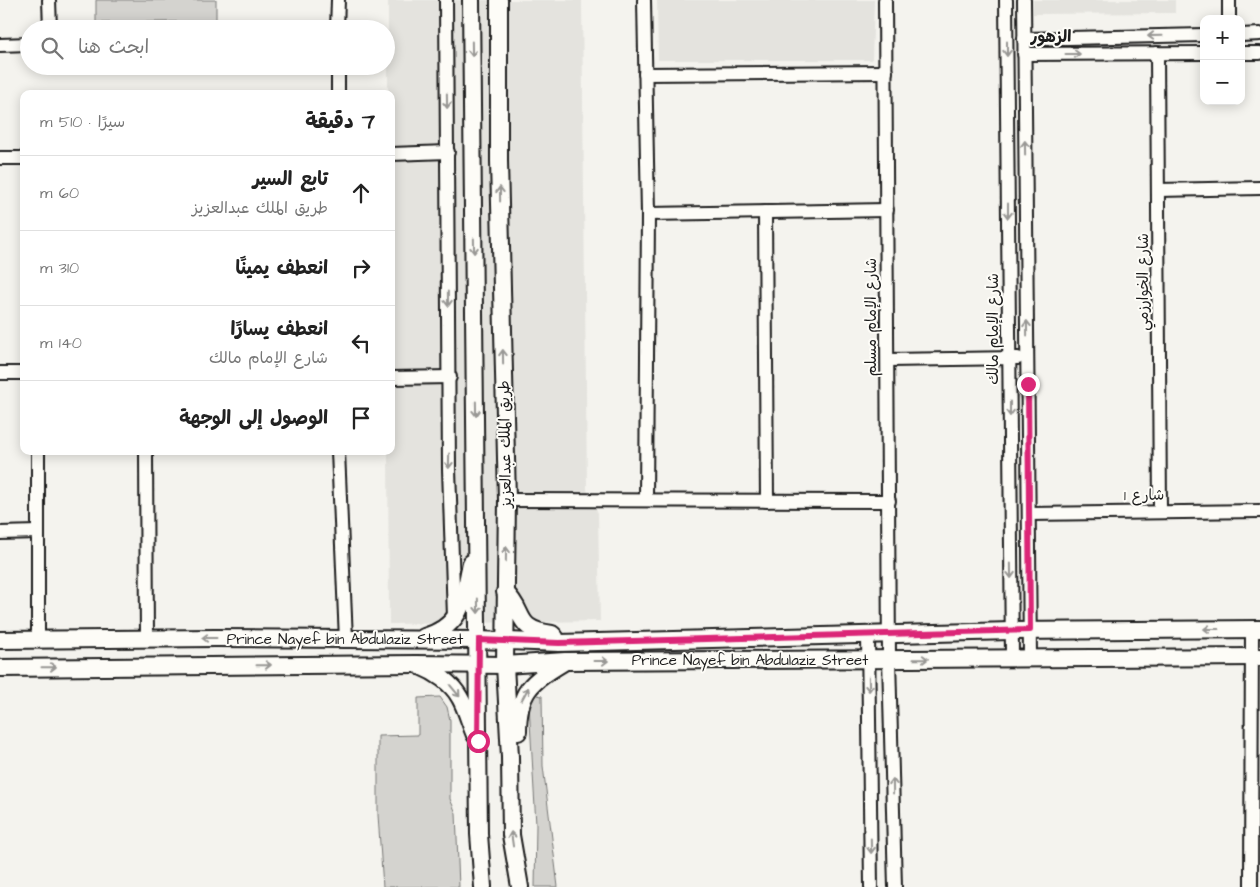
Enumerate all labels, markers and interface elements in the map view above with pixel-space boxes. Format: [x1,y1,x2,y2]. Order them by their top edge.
map controls [1200,15,1245,105]
button: + [1200,15,1245,60]
search box [20,20,395,75]
district label: الزهور [1030,26,1071,48]
one-way arrow [1147,32,1163,41]
icon: search [38,34,66,62]
text: ابحث هنا [78,34,149,61]
one-way arrow [467,40,477,56]
one-way arrow [1002,40,1012,56]
one-way arrow [1064,49,1081,59]
button: − [1200,60,1245,105]
one-way arrow [442,92,452,109]
text: 7 دقيقة [305,107,375,136]
text: سيرًا · 510 m [40,111,125,133]
one-way arrow [1020,141,1030,157]
text: تابع السير [253,166,328,193]
icon: ahead [347,179,375,207]
text: 60 m [40,182,79,204]
one-way arrow [495,187,505,203]
text: طريق الملك عبدالعزيز [192,197,328,219]
one-way arrow [1003,202,1013,219]
street label: شارع الخوارزمي [1133,233,1156,331]
one-way arrow [469,238,479,254]
icon: right [347,254,375,282]
text: انعطف يمينًا [236,255,328,282]
text: 310 m [40,257,79,279]
street label: شارع الإمام مسلم [861,258,883,376]
street label: شارع الإمام مالك [983,273,1004,385]
one-way arrow [444,290,453,306]
text: انعطف يسارًا [231,316,328,343]
one-way arrow [1022,321,1032,337]
icon: left [347,329,375,357]
text: 140 m [40,332,82,354]
text: شارع الإمام مالك [209,347,328,369]
one-way arrow [499,349,508,365]
route end [1017,373,1040,396]
street label: طريق الملك عبدالعزيز [494,380,517,510]
one-way arrow [471,400,480,416]
one-way arrow [1005,400,1014,416]
icon: arrive [347,404,375,432]
text: الوصول إلى الوجهة [179,405,328,432]
one-way arrow [444,452,454,469]
street label: شارع 1 [1124,485,1164,506]
one-way arrow [501,547,510,563]
one-way arrow [1006,562,1016,579]
one-way arrow [474,598,483,614]
one-way arrow [1204,624,1220,634]
street label: Prince Nayef bin Abdulaziz Street [227,629,463,651]
one-way arrow [201,634,217,643]
street label: Prince Nayef bin Abdulaziz Street [632,650,868,672]
one-way arrow [912,654,929,664]
one-way arrow [592,656,609,666]
one-way arrow [255,660,271,670]
one-way arrow [40,662,56,672]
one-way arrow [864,675,873,691]
one-way arrow [449,685,461,698]
one-way arrow [520,687,530,702]
route start [467,730,490,753]
one-way arrow [888,778,897,794]
one-way arrow [507,831,517,847]
one-way arrow [866,838,876,854]

